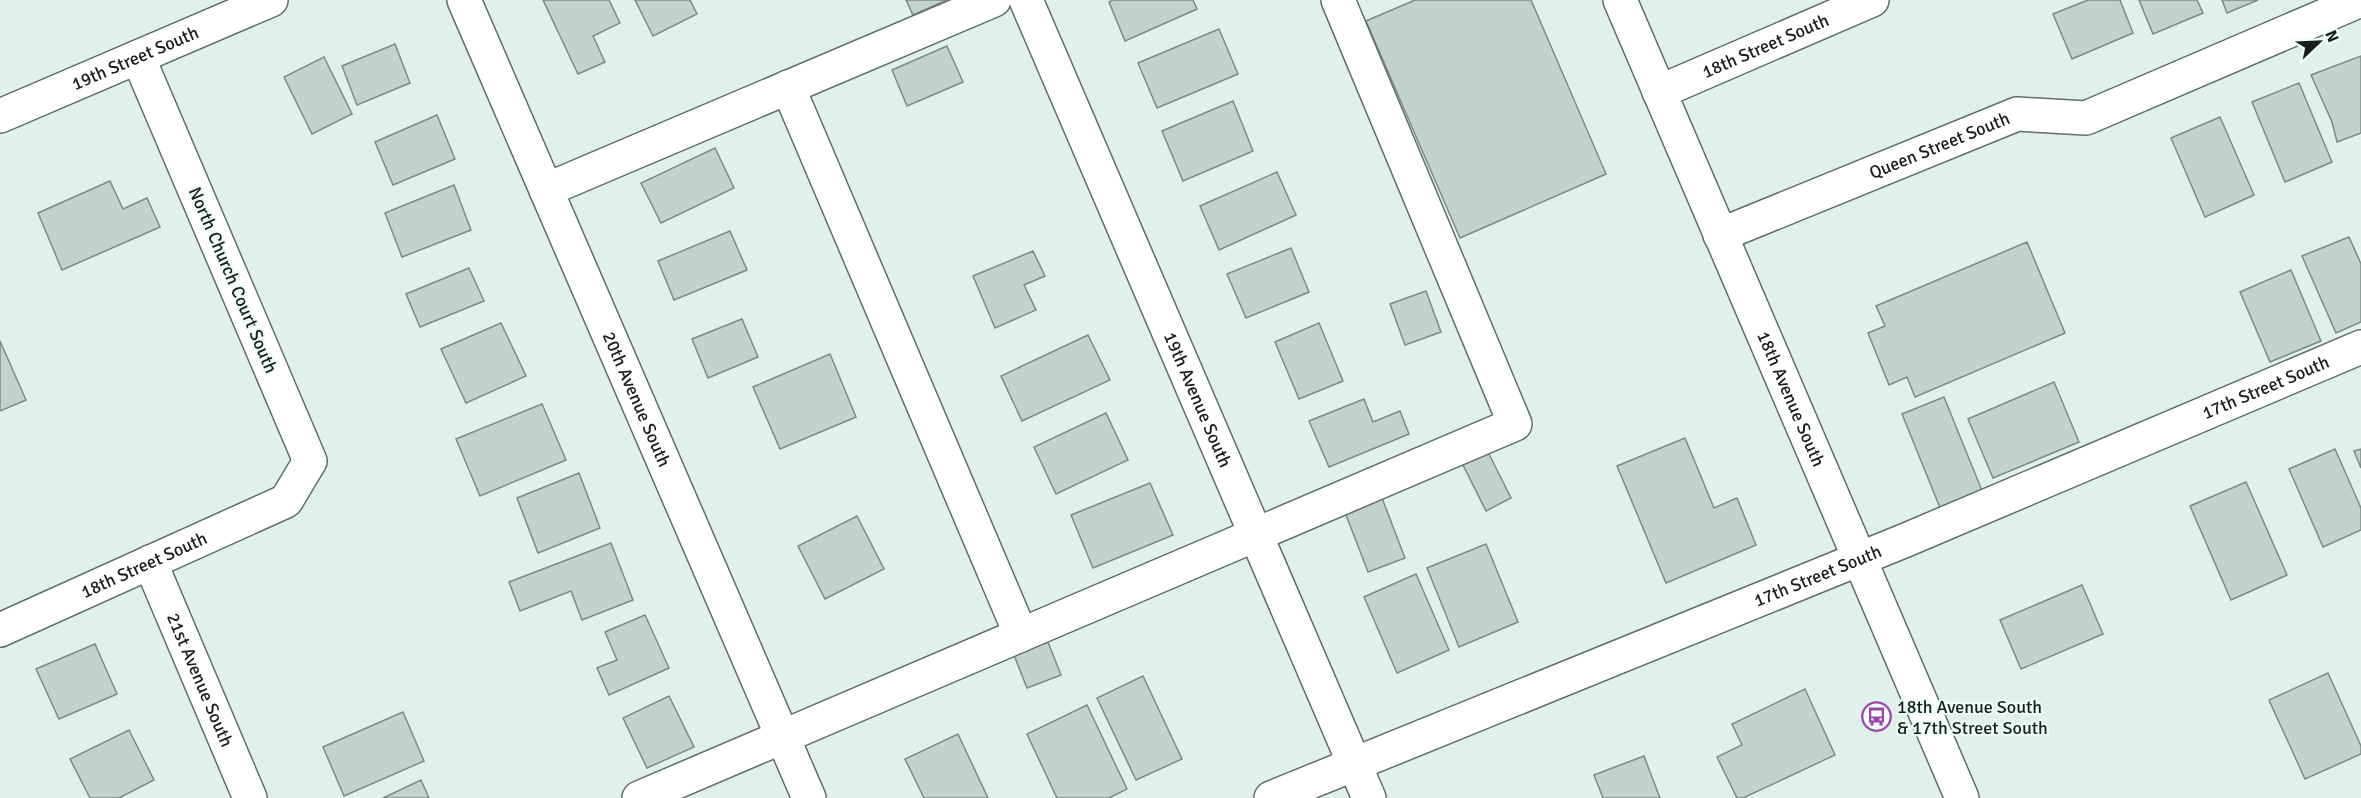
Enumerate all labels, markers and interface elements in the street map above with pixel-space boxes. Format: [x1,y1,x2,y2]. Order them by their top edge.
street label: 18th Street South [1699,9,1832,83]
north arrow [2289,12,2349,72]
street label: 19th Street South [68,21,202,95]
text: N [2321,27,2343,46]
street label: Queen Street South [1866,107,2013,184]
street label: North Church Court South [184,184,282,376]
street label: 20th Avenue South [598,328,676,470]
street label: 18th Avenue South [1752,328,1830,470]
street label: 19th Avenue South [1159,329,1237,471]
street label: 17th Street South [2199,351,2332,424]
street label: 18th Street South [78,527,210,603]
street label: 17th Street South [1751,540,1885,612]
street label: 21st Avenue South [162,610,238,750]
place label: 18th Avenue South & 17th Street South [1897,696,2048,739]
bus stop icon: 18th Avenue South & 17th Street South [1860,701,1892,733]

